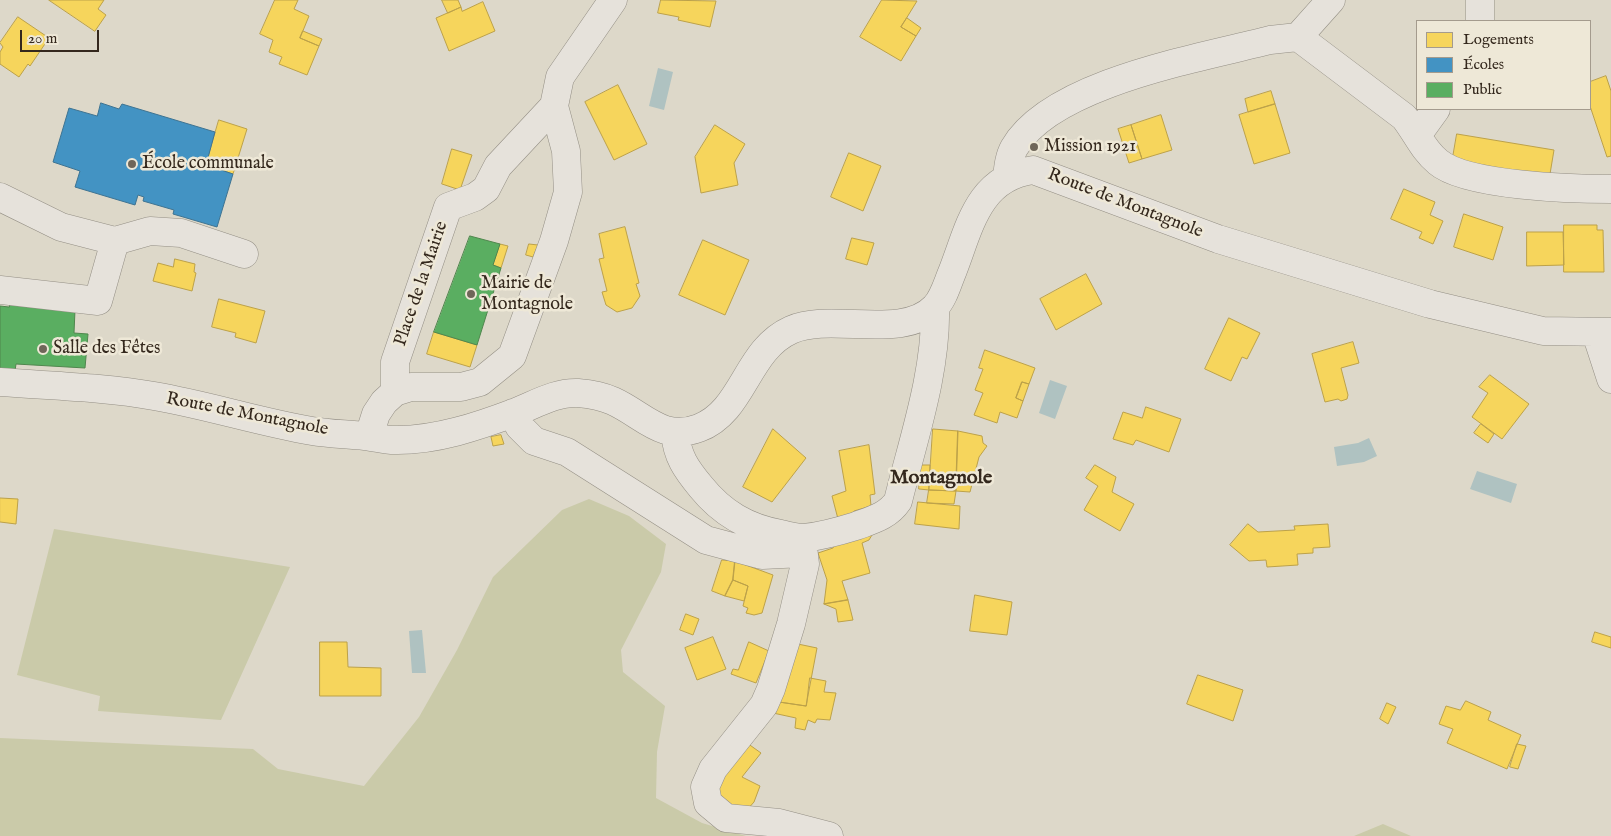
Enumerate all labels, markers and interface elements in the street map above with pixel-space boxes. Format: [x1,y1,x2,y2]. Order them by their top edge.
scale bar [22,20,101,52]
legend [1416,20,1591,110]
text: 20 m [28,29,57,48]
text: Logements [1463,30,1534,49]
text: Écoles [1463,55,1504,74]
text: Public [1463,80,1502,99]
place label: Mission 1921 [1044,136,1136,158]
marker: Mission 1921 [1028,141,1040,153]
place label: École communale [142,153,274,175]
marker: École communale [126,158,138,170]
street label: Route de Montagnole [1044,164,1206,244]
street label: Place de la Mairie [391,219,453,349]
place label: Mairie de Montagnole [481,273,573,316]
marker: Mairie de Montagnole [465,288,477,300]
place label: Salle des Fêtes [53,338,160,360]
marker: Salle des Fêtes [37,343,49,355]
street label: Route de Montagnole [164,389,330,441]
district label: Montagnole [890,467,992,491]

